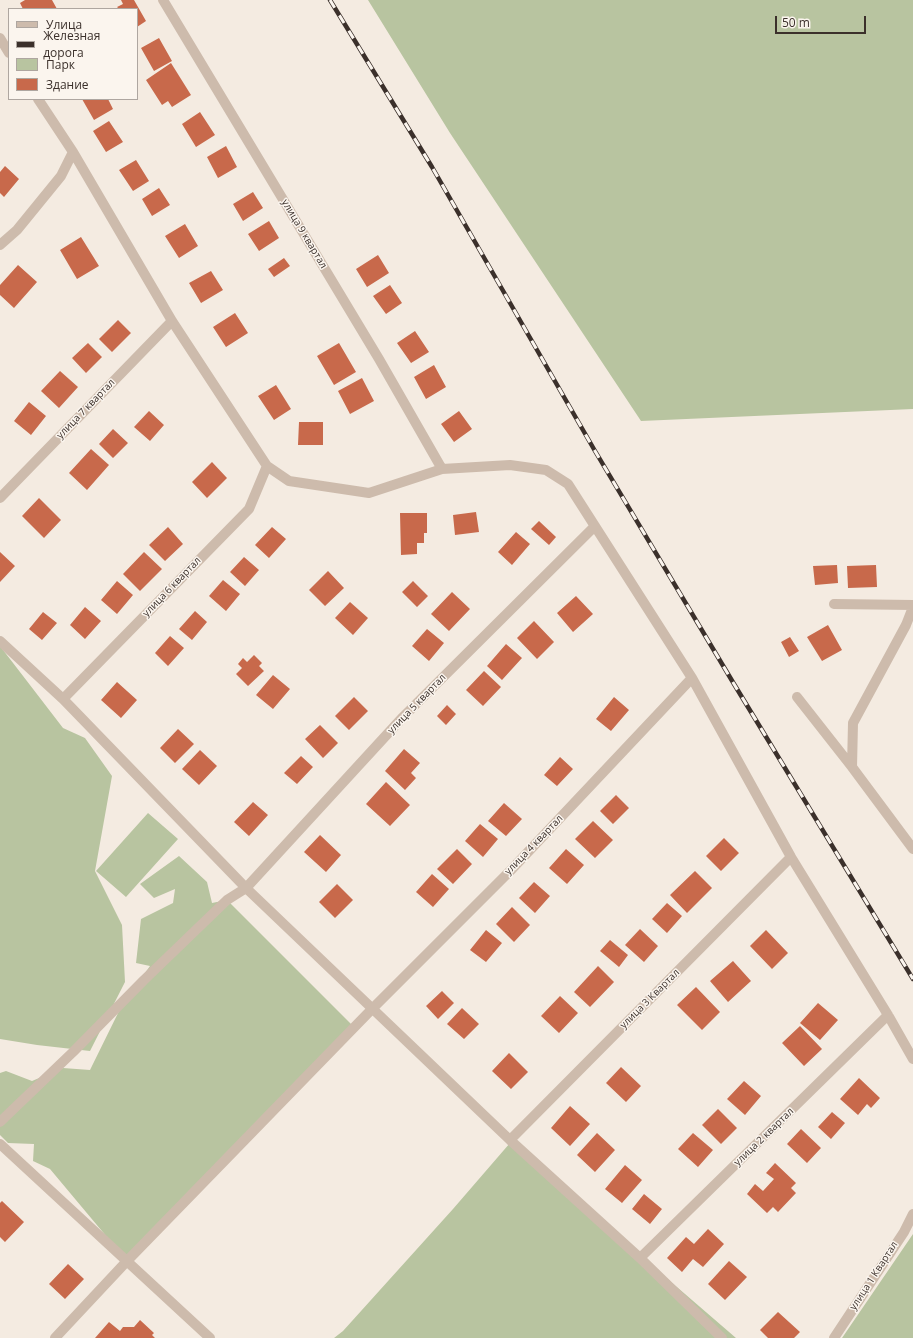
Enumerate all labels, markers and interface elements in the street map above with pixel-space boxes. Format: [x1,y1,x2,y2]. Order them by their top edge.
legend [8,8,138,100]
scale bar [777,8,868,34]
text: 50 m [782,14,810,31]
text: Улица [46,16,82,33]
text: Железная дорога [43,27,100,61]
text: Парк [46,56,75,73]
text: Здание [46,76,89,93]
street label: улица 9 квартал [279,197,329,271]
street label: улица 7 квартал [54,377,118,441]
street label: улица 6 квартал [140,555,204,619]
street label: улица 5 квартал [385,672,449,736]
street label: улица 4 квартал [502,813,566,877]
street label: улица 3 Квартал [618,967,682,1031]
street label: улица 2 квартал [732,1105,796,1169]
street label: улица 1 Квартал [847,1239,901,1313]

